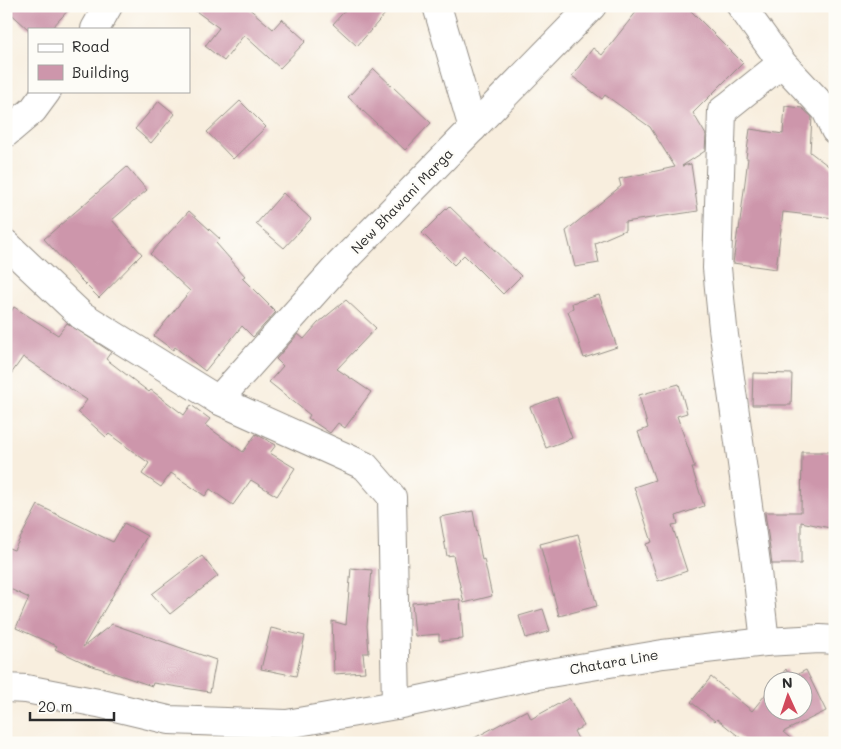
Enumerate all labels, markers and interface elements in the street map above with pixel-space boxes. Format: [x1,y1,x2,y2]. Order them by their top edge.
legend [28,28,190,92]
text: Road [72,36,109,56]
text: Building [72,62,129,82]
street label: New Bhawani Marga [346,144,457,257]
street label: Chatara Line [568,644,660,679]
north arrow [764,672,814,722]
text: N [781,673,793,692]
scale bar [30,689,114,721]
text: 20 m [38,696,72,716]

